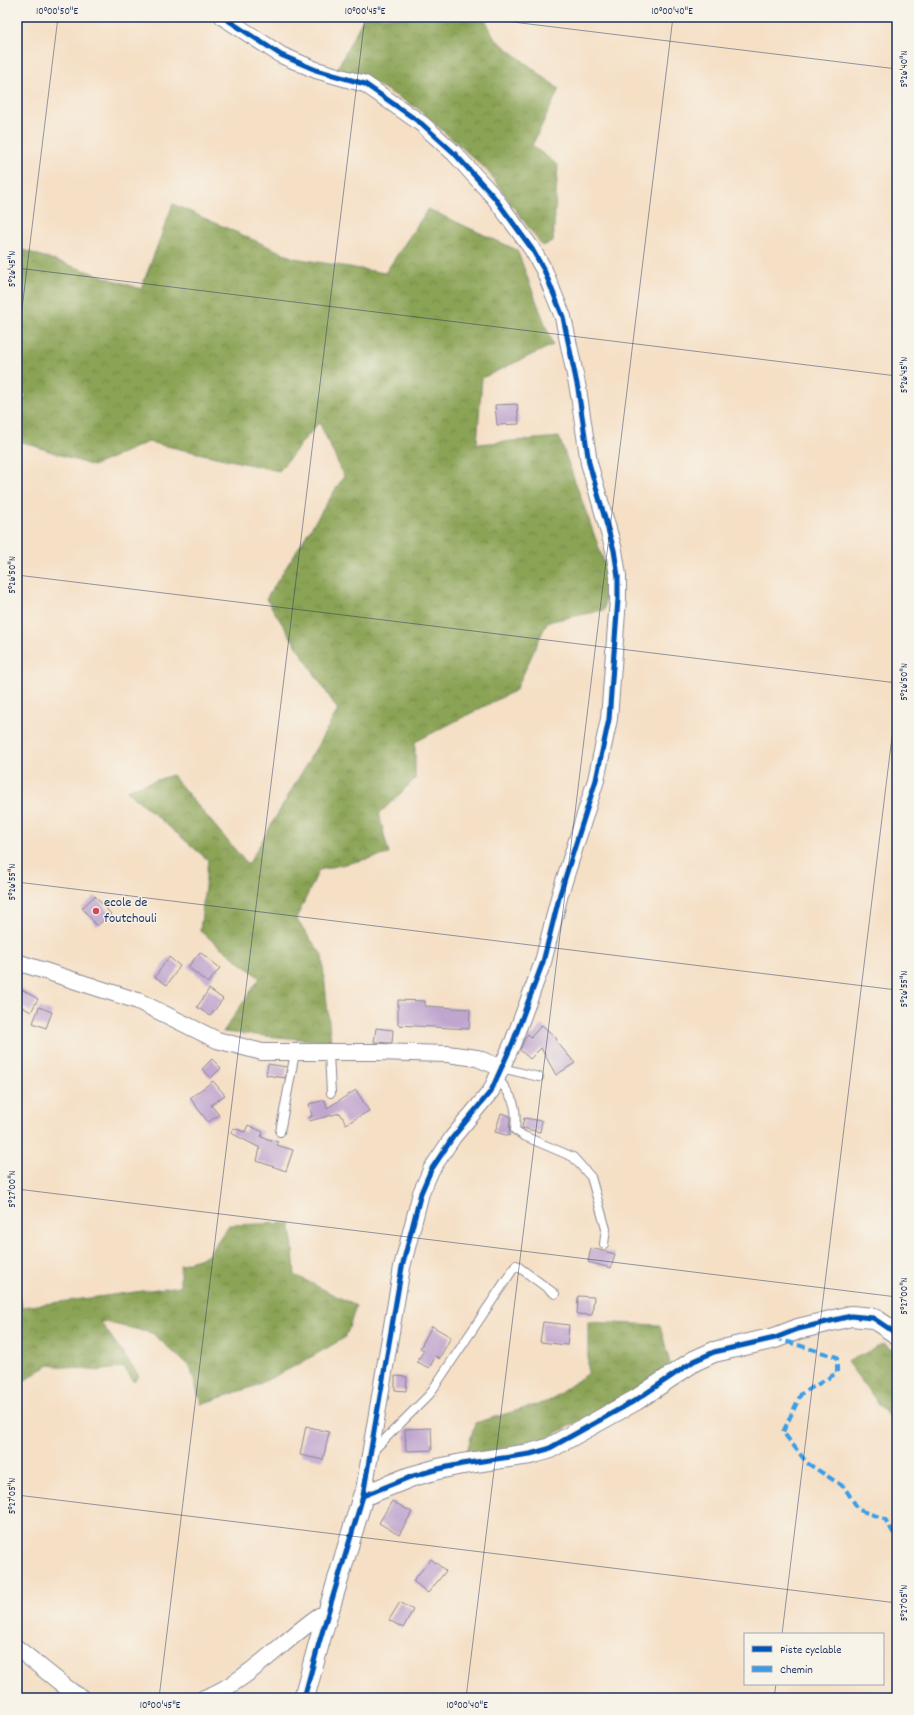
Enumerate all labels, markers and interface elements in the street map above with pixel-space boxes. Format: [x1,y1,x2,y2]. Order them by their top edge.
text: 10°00'50"E [36,5,78,19]
text: 10°00'45"E [345,5,386,19]
text: 10°00'40"E [651,5,693,19]
text: 5°26'40"N [898,50,912,88]
text: 5°26'45"N [6,251,20,287]
text: 5°26'45"N [898,357,912,393]
text: 5°26'50"N [6,556,20,594]
text: 5°26'50"N [898,663,912,701]
text: 5°26'55"N [6,864,20,900]
place label: ecole de foutchouli [104,893,157,929]
marker: ecole de foutchouli [91,906,101,916]
text: 5°26'55"N [898,971,912,1007]
text: 5°27'00"N [6,1170,20,1208]
text: 5°27'00"N [898,1277,912,1315]
text: 5°27'05"N [6,1478,20,1514]
text: 5°27'05"N [898,1585,912,1621]
legend [744,1633,884,1685]
text: Piste cyclable [780,1642,841,1659]
text: Chemin [780,1662,813,1679]
text: 10°00'45"E [140,1699,181,1713]
text: 10°00'40"E [446,1699,488,1713]

